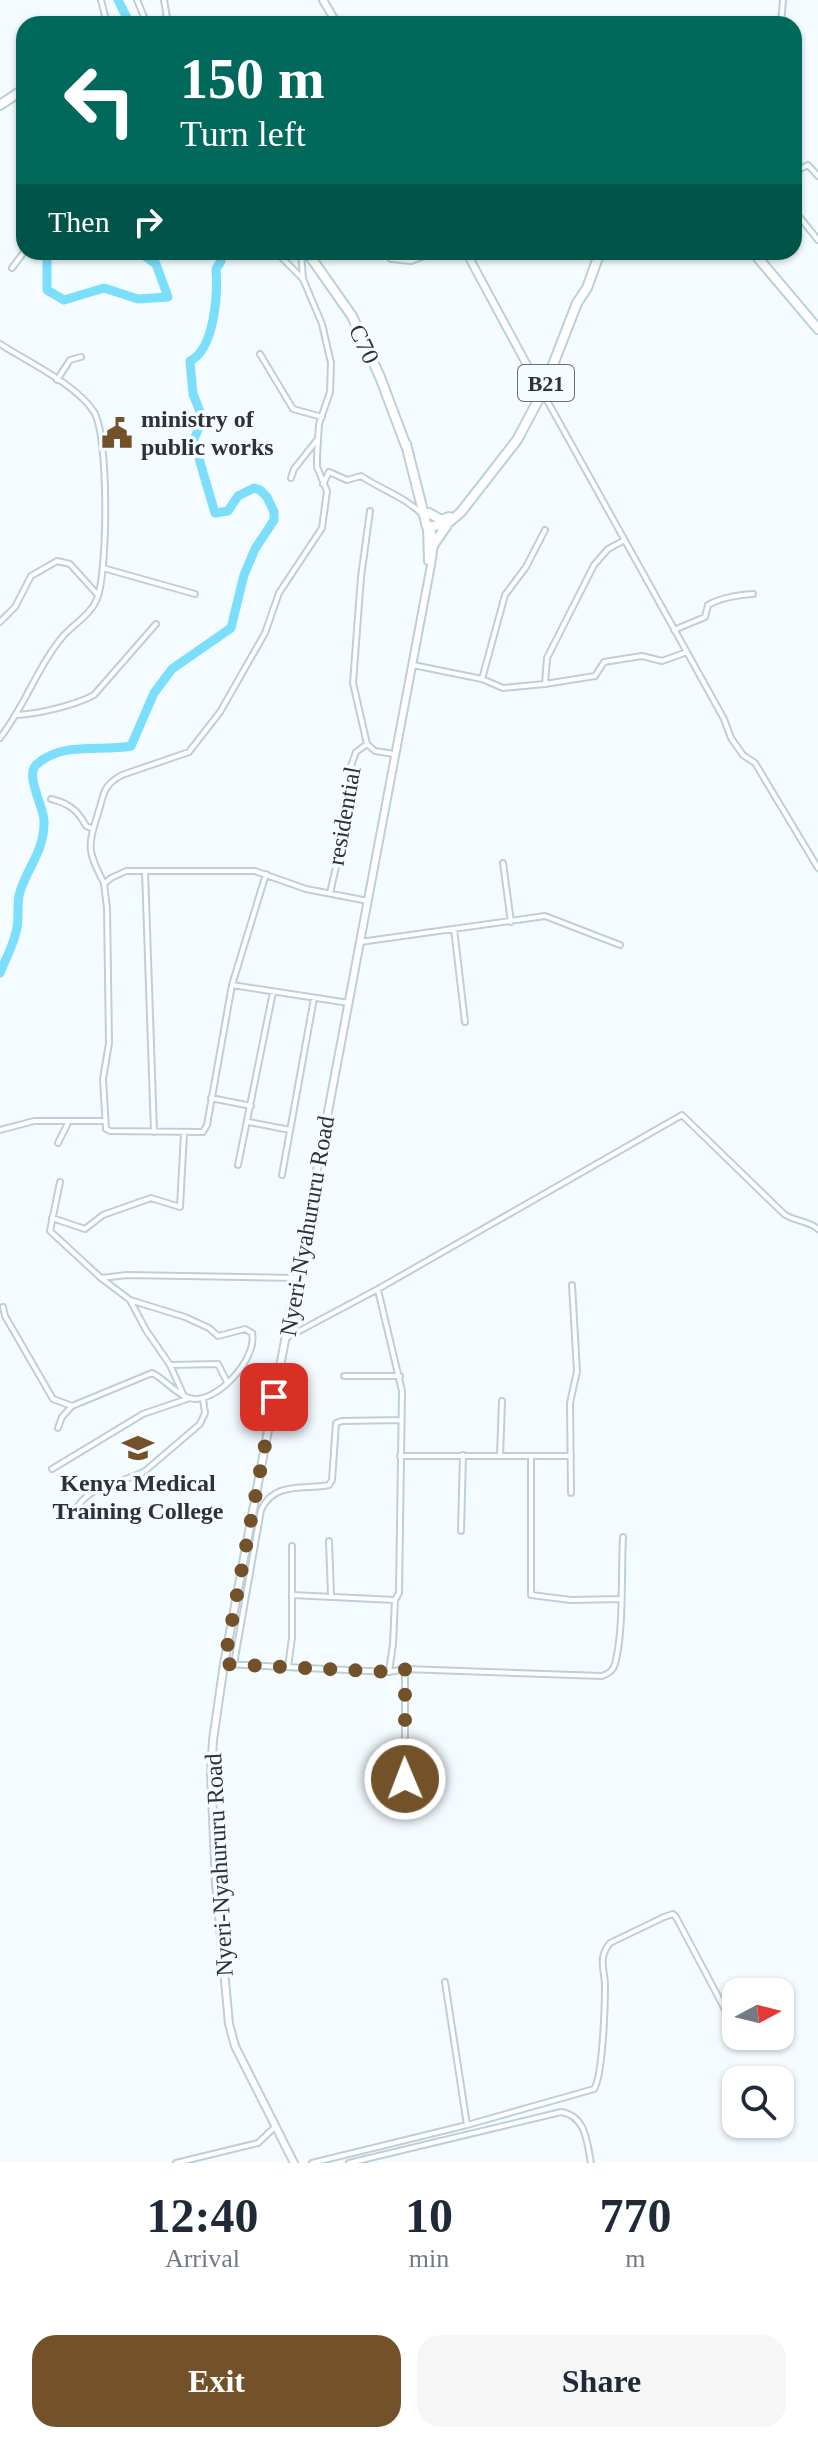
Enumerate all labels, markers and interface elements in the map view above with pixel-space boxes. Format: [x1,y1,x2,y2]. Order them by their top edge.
icon: left [48,48,152,152]
text: 150 m [180,48,325,110]
text: Turn left [180,114,306,154]
icon: right [126,200,170,244]
text: Then [48,205,110,238]
street label: C70 [344,320,384,368]
road number: B21 [518,365,574,401]
place label: ministry of public works [141,406,274,460]
public building icon: ministry of public works [100,416,134,450]
street label: residential [323,764,366,867]
street label: Nyeri-Nyahururu Road [275,1114,339,1338]
pin [240,1363,308,1431]
icon: arrive [252,1375,296,1419]
school or university icon: Kenya Medical Training College [121,1431,155,1465]
place label: Kenya Medical Training College [53,1470,224,1524]
position arrow [363,1737,447,1821]
street label: Nyeri-Nyahururu Road [200,1753,238,1977]
north arrow [722,1978,794,2050]
map controls [722,1978,794,2138]
button: search [722,2066,794,2138]
text: 12:40 [147,2189,258,2242]
text: 10 [405,2189,453,2242]
text: 770 [599,2189,671,2242]
text: Arrival [165,2244,240,2273]
text: min [409,2244,449,2273]
text: m [625,2244,646,2273]
button: Exit [32,2335,401,2427]
button: Share [417,2335,786,2427]

